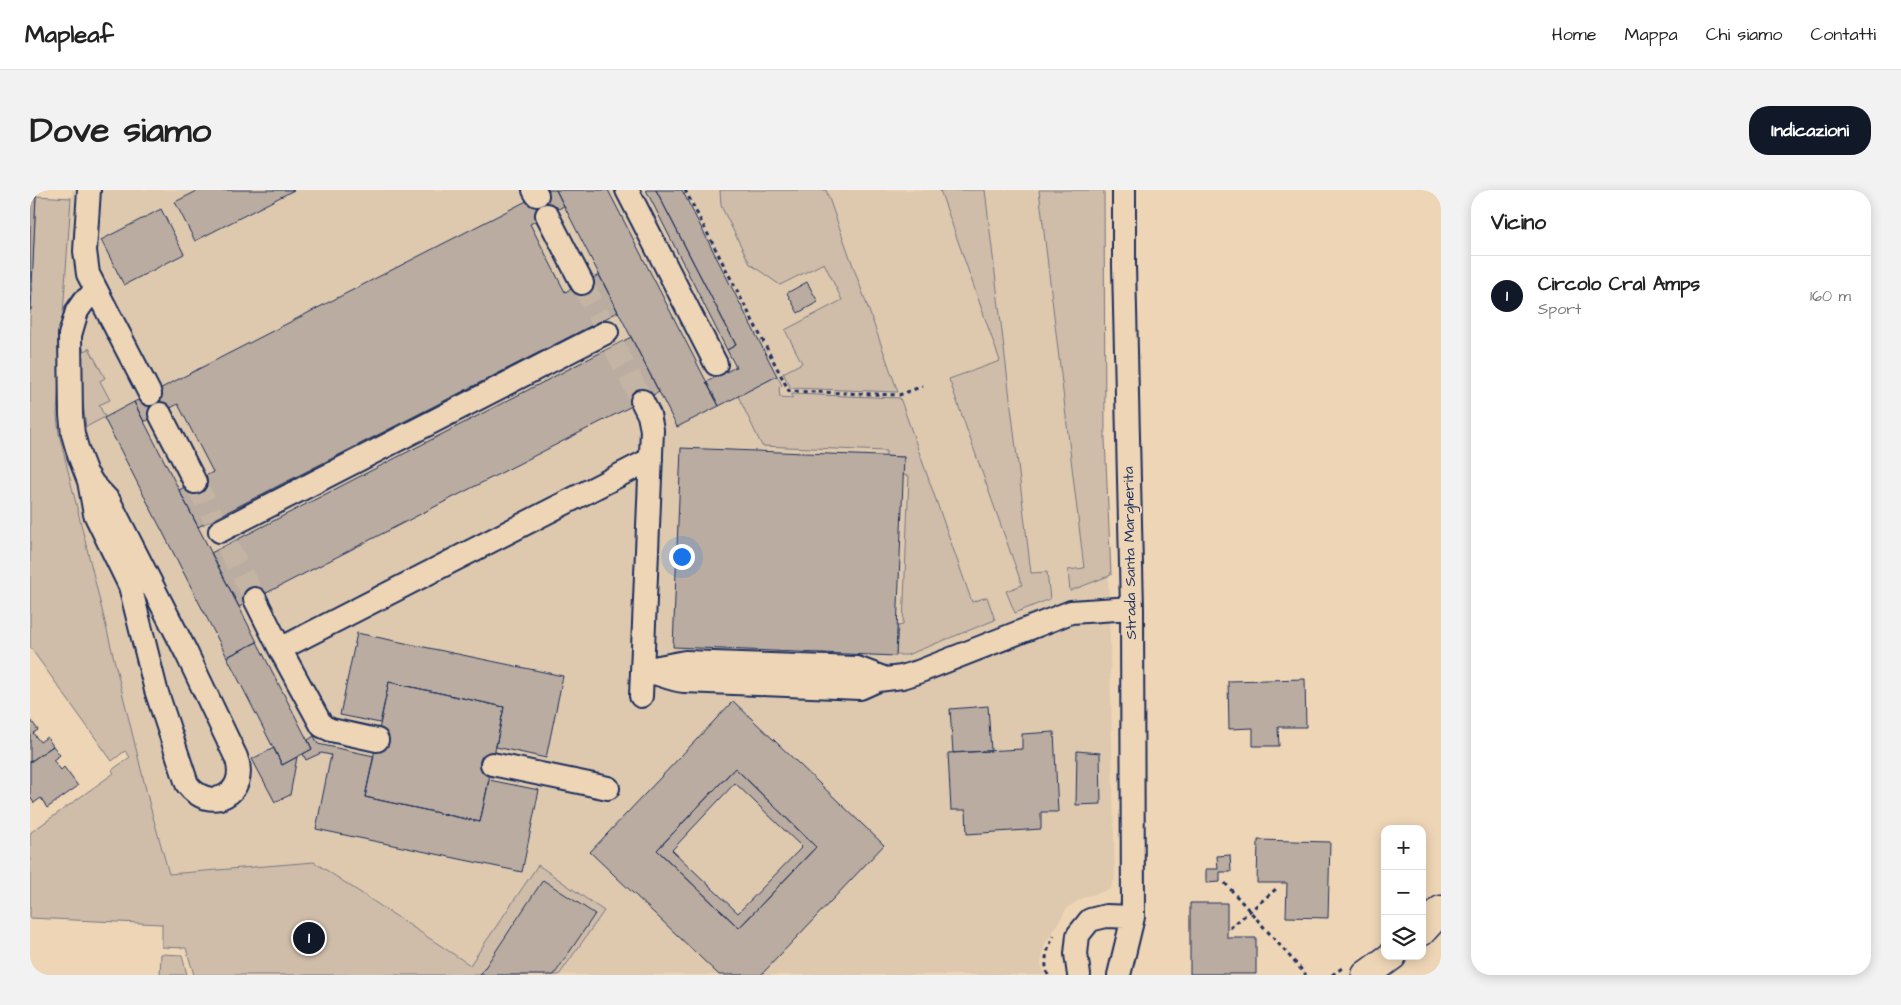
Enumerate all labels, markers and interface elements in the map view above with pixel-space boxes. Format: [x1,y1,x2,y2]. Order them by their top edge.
text: Mapleaf [25,18,114,52]
text: Home [1552,22,1597,47]
text: Mappa [1625,22,1678,47]
text: Chi siamo [1706,22,1782,47]
text: Contatti [1810,22,1876,47]
text: Dove siamo [30,106,211,155]
button: Indicazioni [1749,106,1871,155]
text: Vicino [1491,208,1546,237]
text: Circolo Cral Amps [1538,271,1700,298]
text: 1 [1506,285,1508,307]
text: 160 m [1810,285,1851,307]
text: Sport [1538,298,1581,320]
street label: Strada Santa Margherita [1118,466,1143,640]
your location [669,544,695,570]
map controls [1381,825,1426,960]
button: + [1381,825,1426,870]
button: − [1381,870,1426,915]
button: layers [1381,915,1426,960]
pin: 1 [293,919,325,957]

